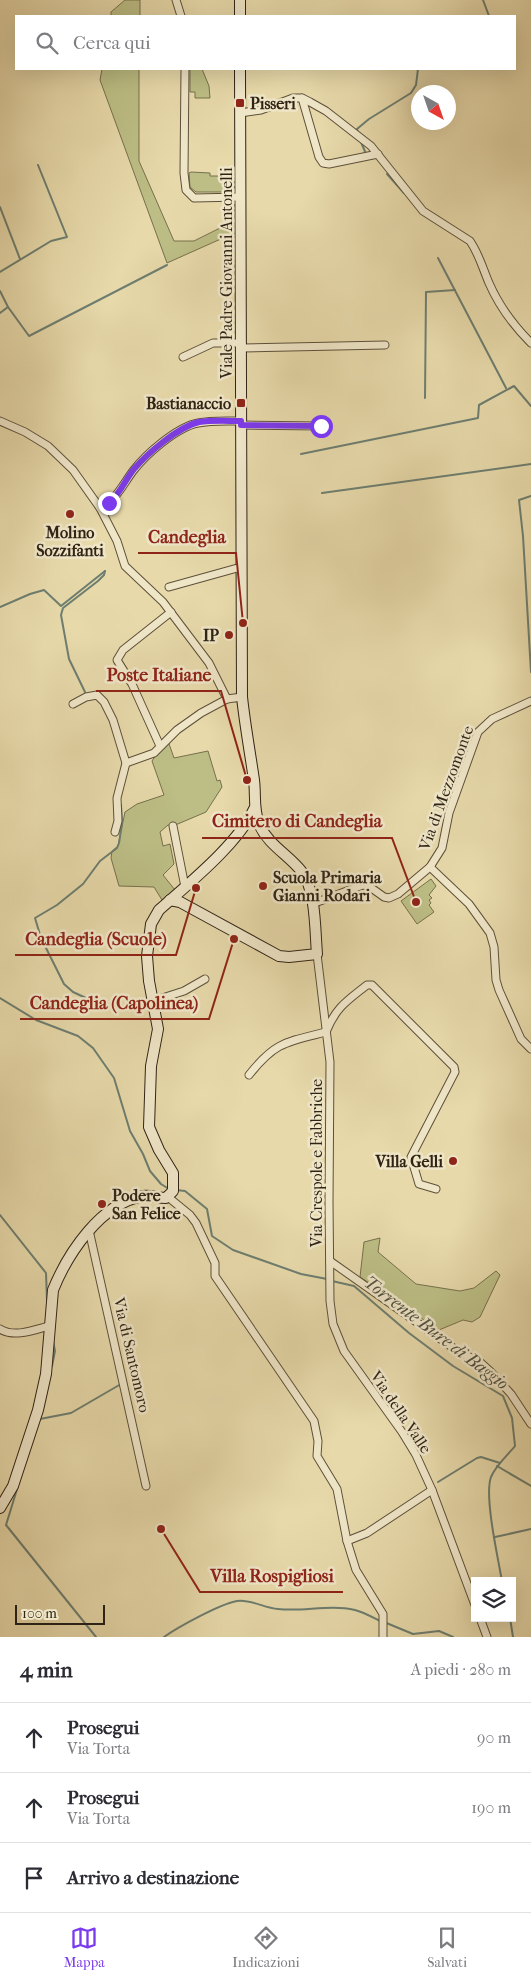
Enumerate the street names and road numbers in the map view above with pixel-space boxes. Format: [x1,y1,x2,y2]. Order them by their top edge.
street label: Viale Padre Giovanni Antonelli [217,167,236,380]
street label: Via di Mezzomonte [414,723,477,854]
street label: Via Crespole e Fabbriche [307,1079,326,1248]
street label: Via di Santomoro [109,1295,154,1414]
street label: Via della Valle [366,1366,436,1457]

